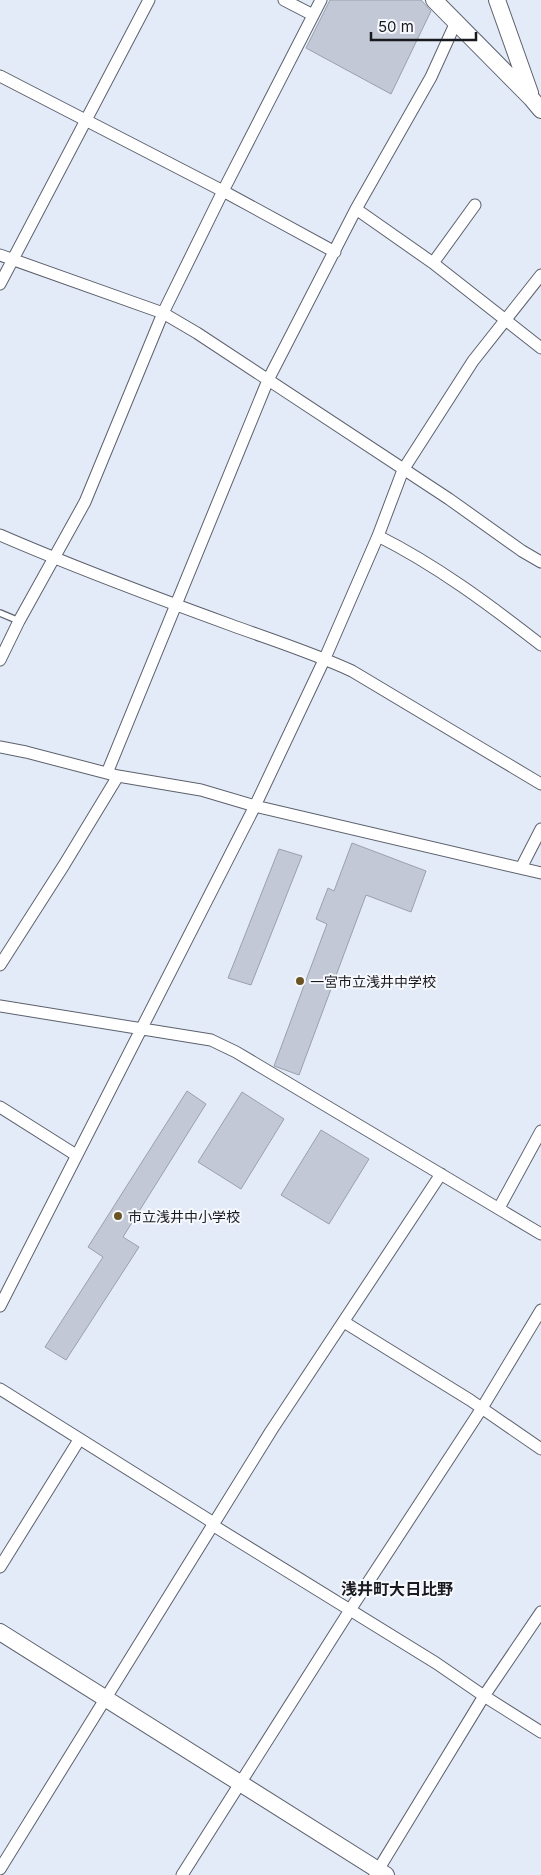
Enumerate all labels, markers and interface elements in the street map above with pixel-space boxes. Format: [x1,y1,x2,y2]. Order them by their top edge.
scale bar [371,10,476,42]
text: 50 m [378,17,414,36]
place label: 一宮市立浅井中学校 [310,973,436,990]
marker: 一宮市立浅井中学校 [294,975,306,987]
place label: 市立浅井中小学校 [128,1208,240,1225]
marker: 市立浅井中小学校 [112,1210,124,1222]
district label: 浅井町大日比野 [341,1579,453,1599]

